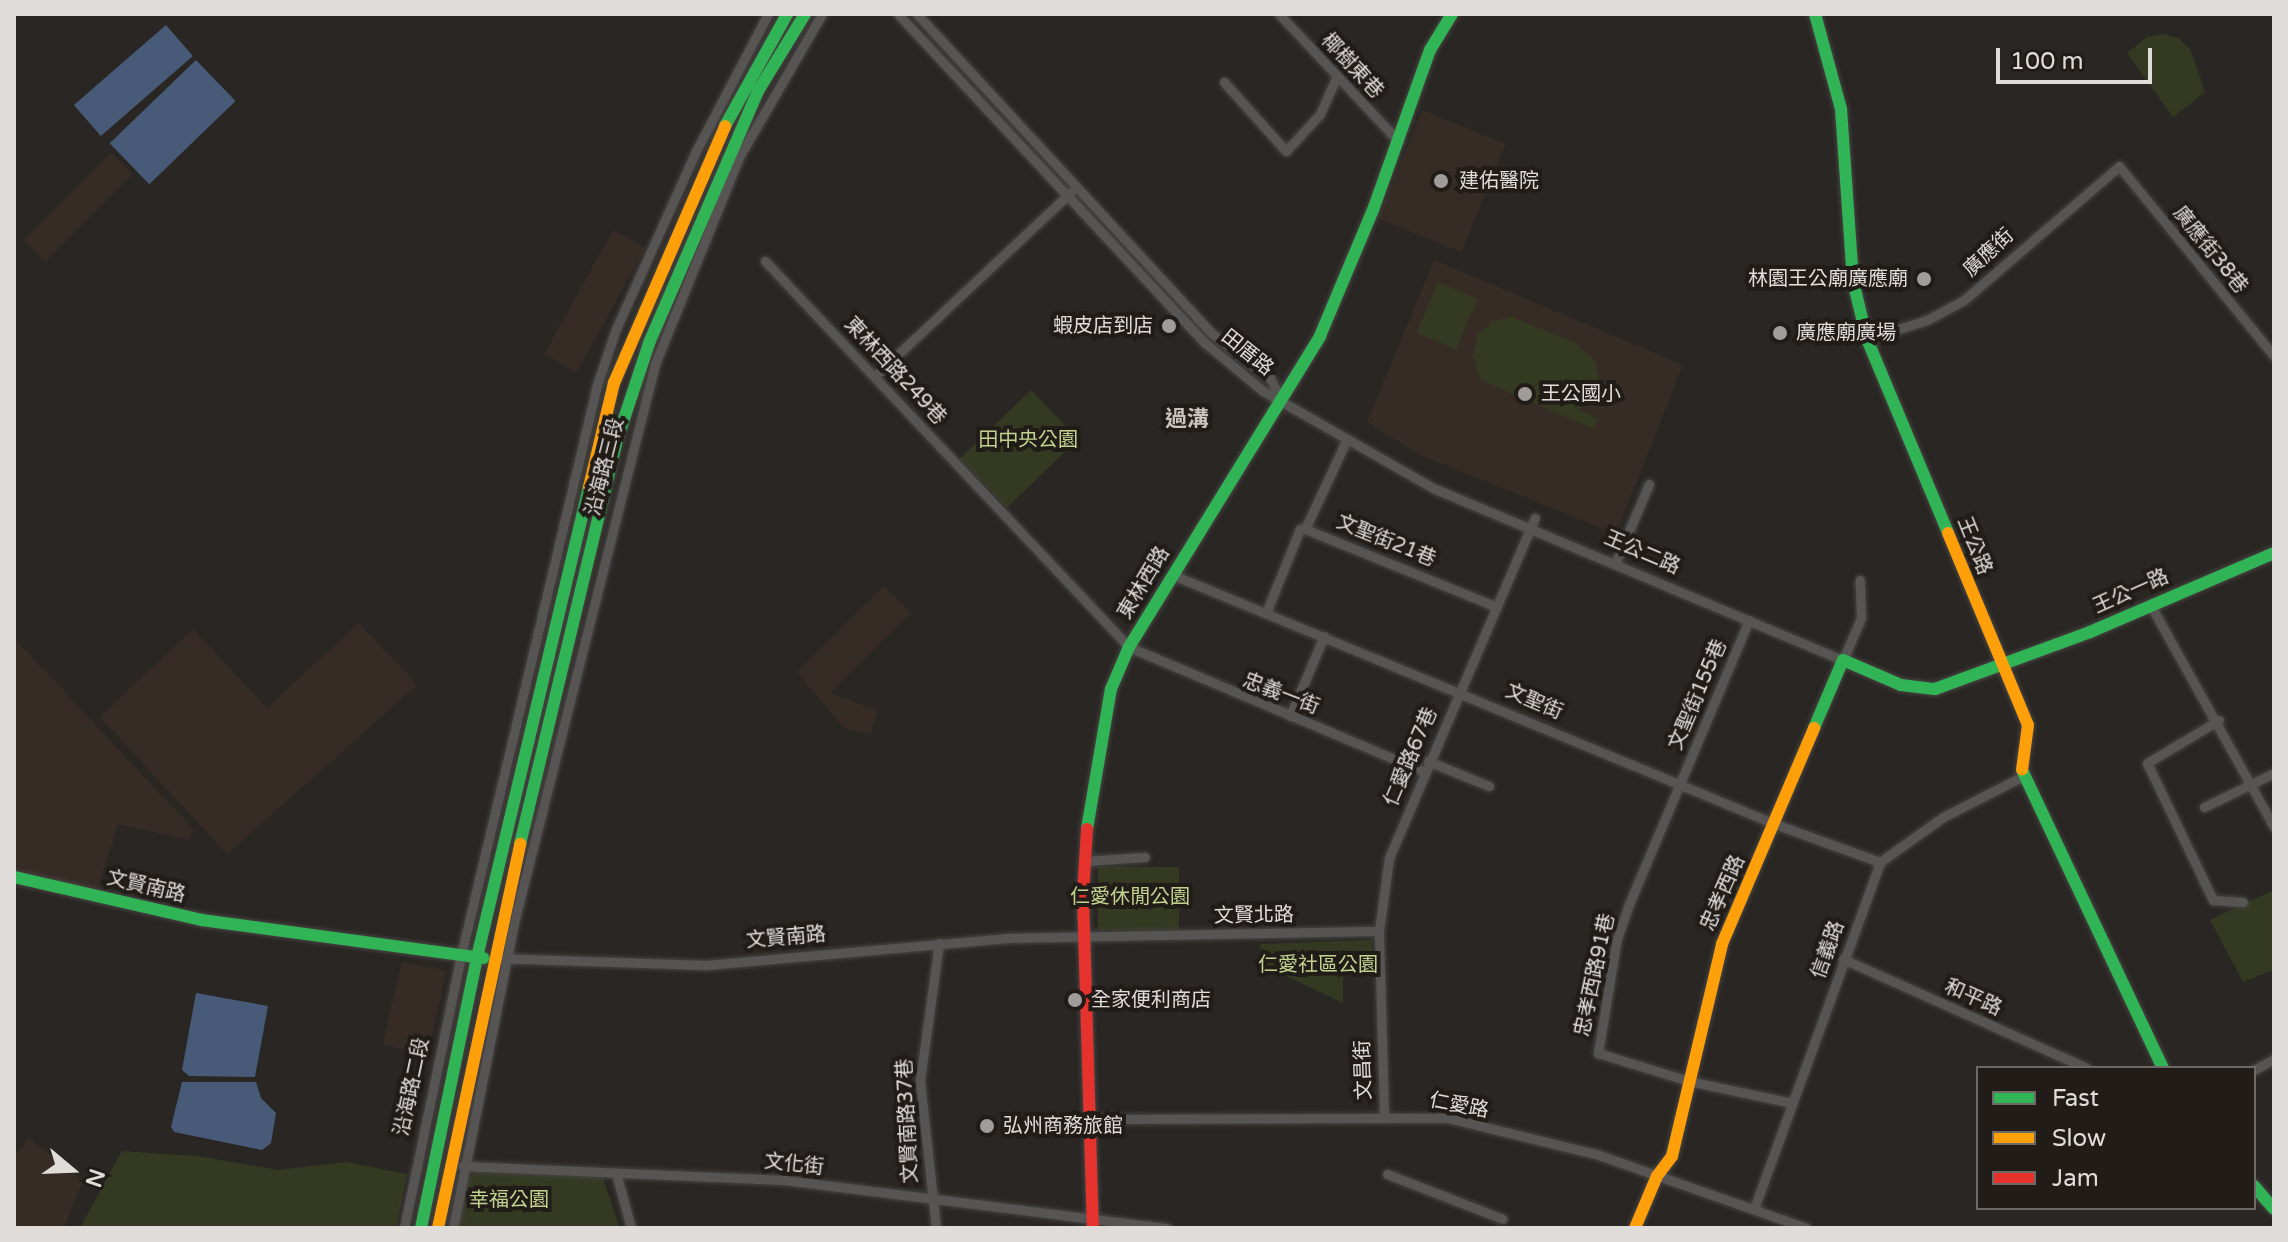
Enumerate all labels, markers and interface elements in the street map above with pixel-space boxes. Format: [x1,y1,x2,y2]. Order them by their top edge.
street label: 椰樹東巷 [1316,29,1388,103]
scale bar [2000,32,2156,82]
text: 100 m [2010,47,2084,76]
place label: 建佑醫院 [1459,169,1539,193]
marker: 建佑醫院 [1430,170,1452,192]
street label: 廣應街38巷 [2168,202,2252,298]
street label: 廣應街 [1959,224,2019,282]
place label: 林園王公廟廣應廟 [1748,267,1908,291]
marker: 林園王公廟廣應廟 [1915,270,1933,288]
street label: 東林西路249巷 [839,312,951,430]
place label: 蝦皮店到店 [1053,314,1153,338]
marker: 蝦皮店到店 [1160,317,1178,335]
place label: 廣應廟廣場 [1796,321,1896,345]
marker: 廣應廟廣場 [1771,324,1789,342]
street label: 田厝路 [1216,325,1278,381]
place label: 王公國小 [1541,382,1621,406]
marker: 王公國小 [1516,385,1534,403]
district label: 過溝 [1165,407,1209,433]
street label: 沿海路三段 [581,416,629,518]
park label: 田中央公園 [978,428,1078,452]
street label: 文聖街21巷 [1333,510,1439,572]
street label: 王公路 [1952,514,1996,578]
street label: 王公二路 [1600,526,1684,580]
street label: 東林西路 [1113,543,1175,623]
street label: 王公一路 [2090,565,2172,619]
street label: 文聖街155巷 [1664,636,1732,754]
street label: 忠義一街 [1239,668,1323,720]
street label: 文聖街 [1502,679,1566,725]
street label: 仁愛路67巷 [1379,704,1443,810]
street label: 忠孝西路 [1696,852,1750,934]
street label: 文賢南路 [104,866,188,908]
park label: 仁愛休閒公園 [1070,885,1190,909]
street label: 文賢北路 [1214,903,1294,929]
street label: 忠孝西路91巷 [1570,911,1620,1039]
street label: 信義路 [1806,918,1850,982]
street label: 文賢南路 [745,923,827,953]
park label: 仁愛社區公園 [1258,953,1378,977]
street label: 和平路 [1941,975,2005,1021]
place label: 全家便利商店 [1091,988,1211,1012]
marker: 全家便利商店 [1066,991,1084,1009]
street label: 沿海路二段 [390,1036,434,1138]
street label: 文昌街 [1351,1040,1377,1100]
street label: 文賢南路37巷 [893,1058,923,1184]
legend [1976,1066,2256,1210]
text: Fast [2052,1084,2099,1113]
street label: 仁愛路 [1427,1088,1491,1124]
place label: 弘州商務旅館 [1003,1114,1123,1138]
marker: 弘州商務旅館 [978,1117,996,1135]
text: Slow [2052,1124,2106,1153]
north arrow [32,1130,112,1210]
street label: 文化街 [763,1150,825,1180]
text: Jam [2052,1164,2099,1193]
text: N [80,1165,110,1190]
park label: 幸福公園 [469,1188,549,1212]

